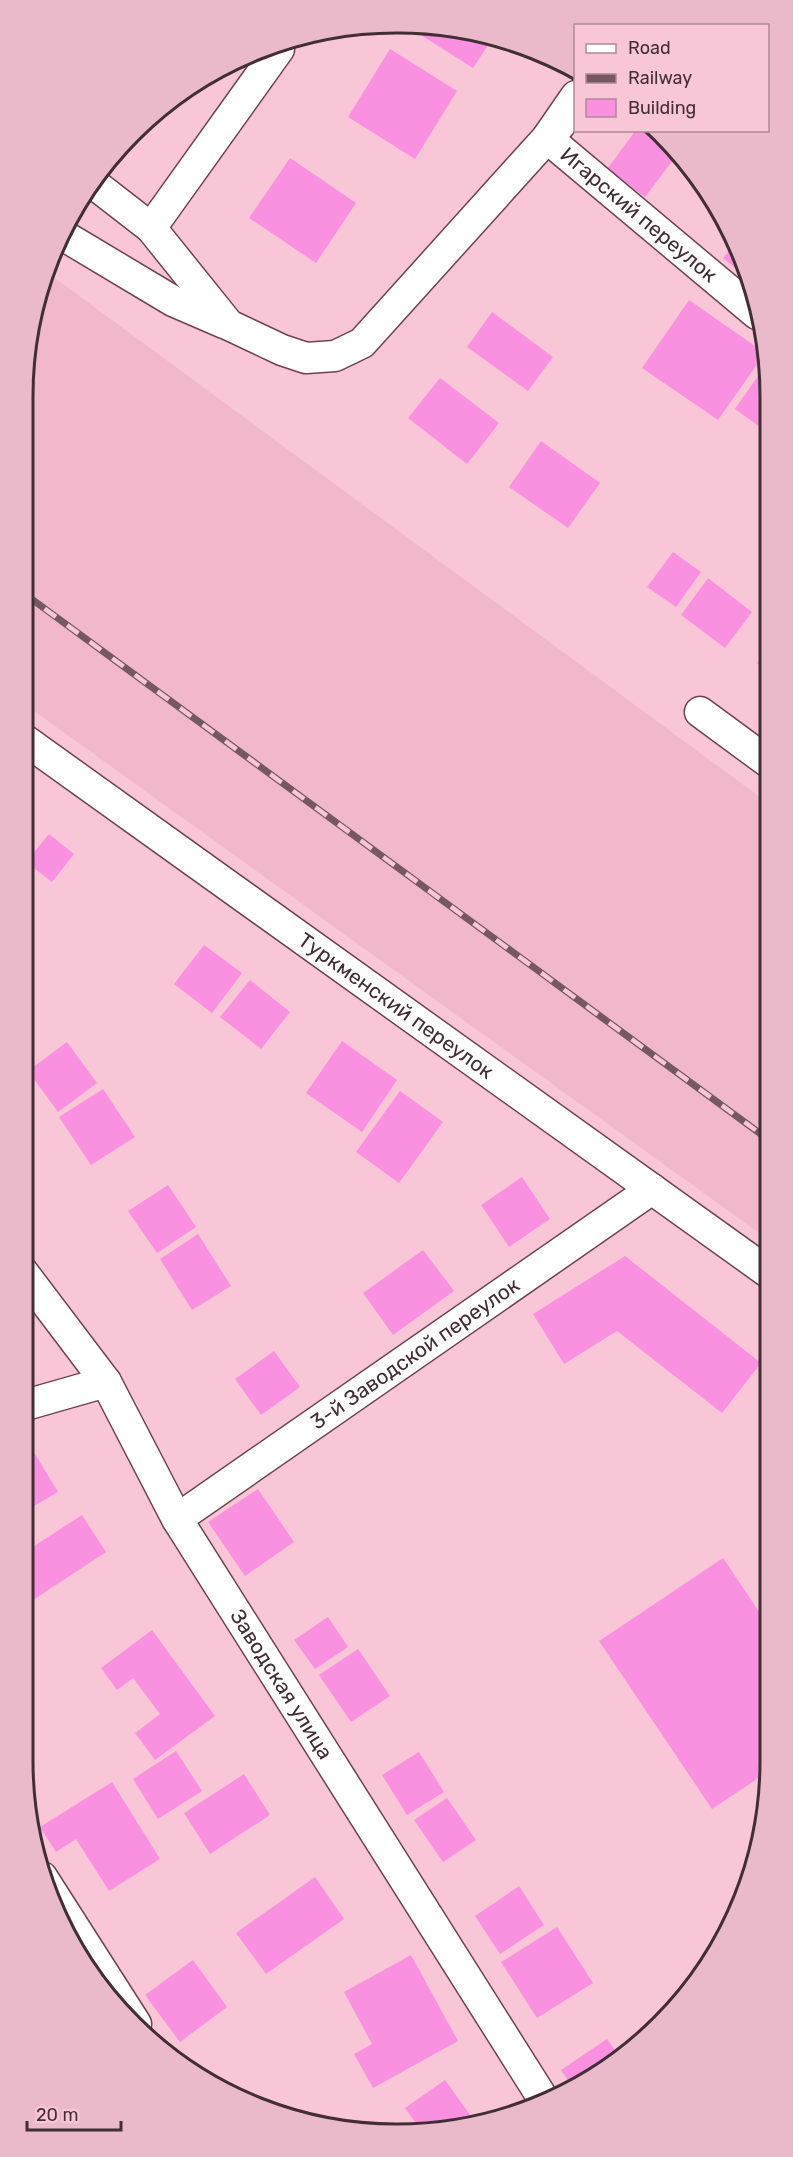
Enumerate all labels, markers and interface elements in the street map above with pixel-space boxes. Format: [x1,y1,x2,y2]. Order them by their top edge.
legend [574,24,769,132]
text: Road [628,37,671,59]
text: Railway [628,67,692,89]
text: Building [628,97,696,119]
street label: Игарский переулок [556,142,722,287]
street label: Туркменский переулок [294,927,499,1084]
street label: 3-й Заводской переулок [306,1272,524,1434]
street label: Заводская улица [225,1604,338,1764]
scale bar [27,2094,122,2132]
text: 20 m [36,2104,78,2126]

